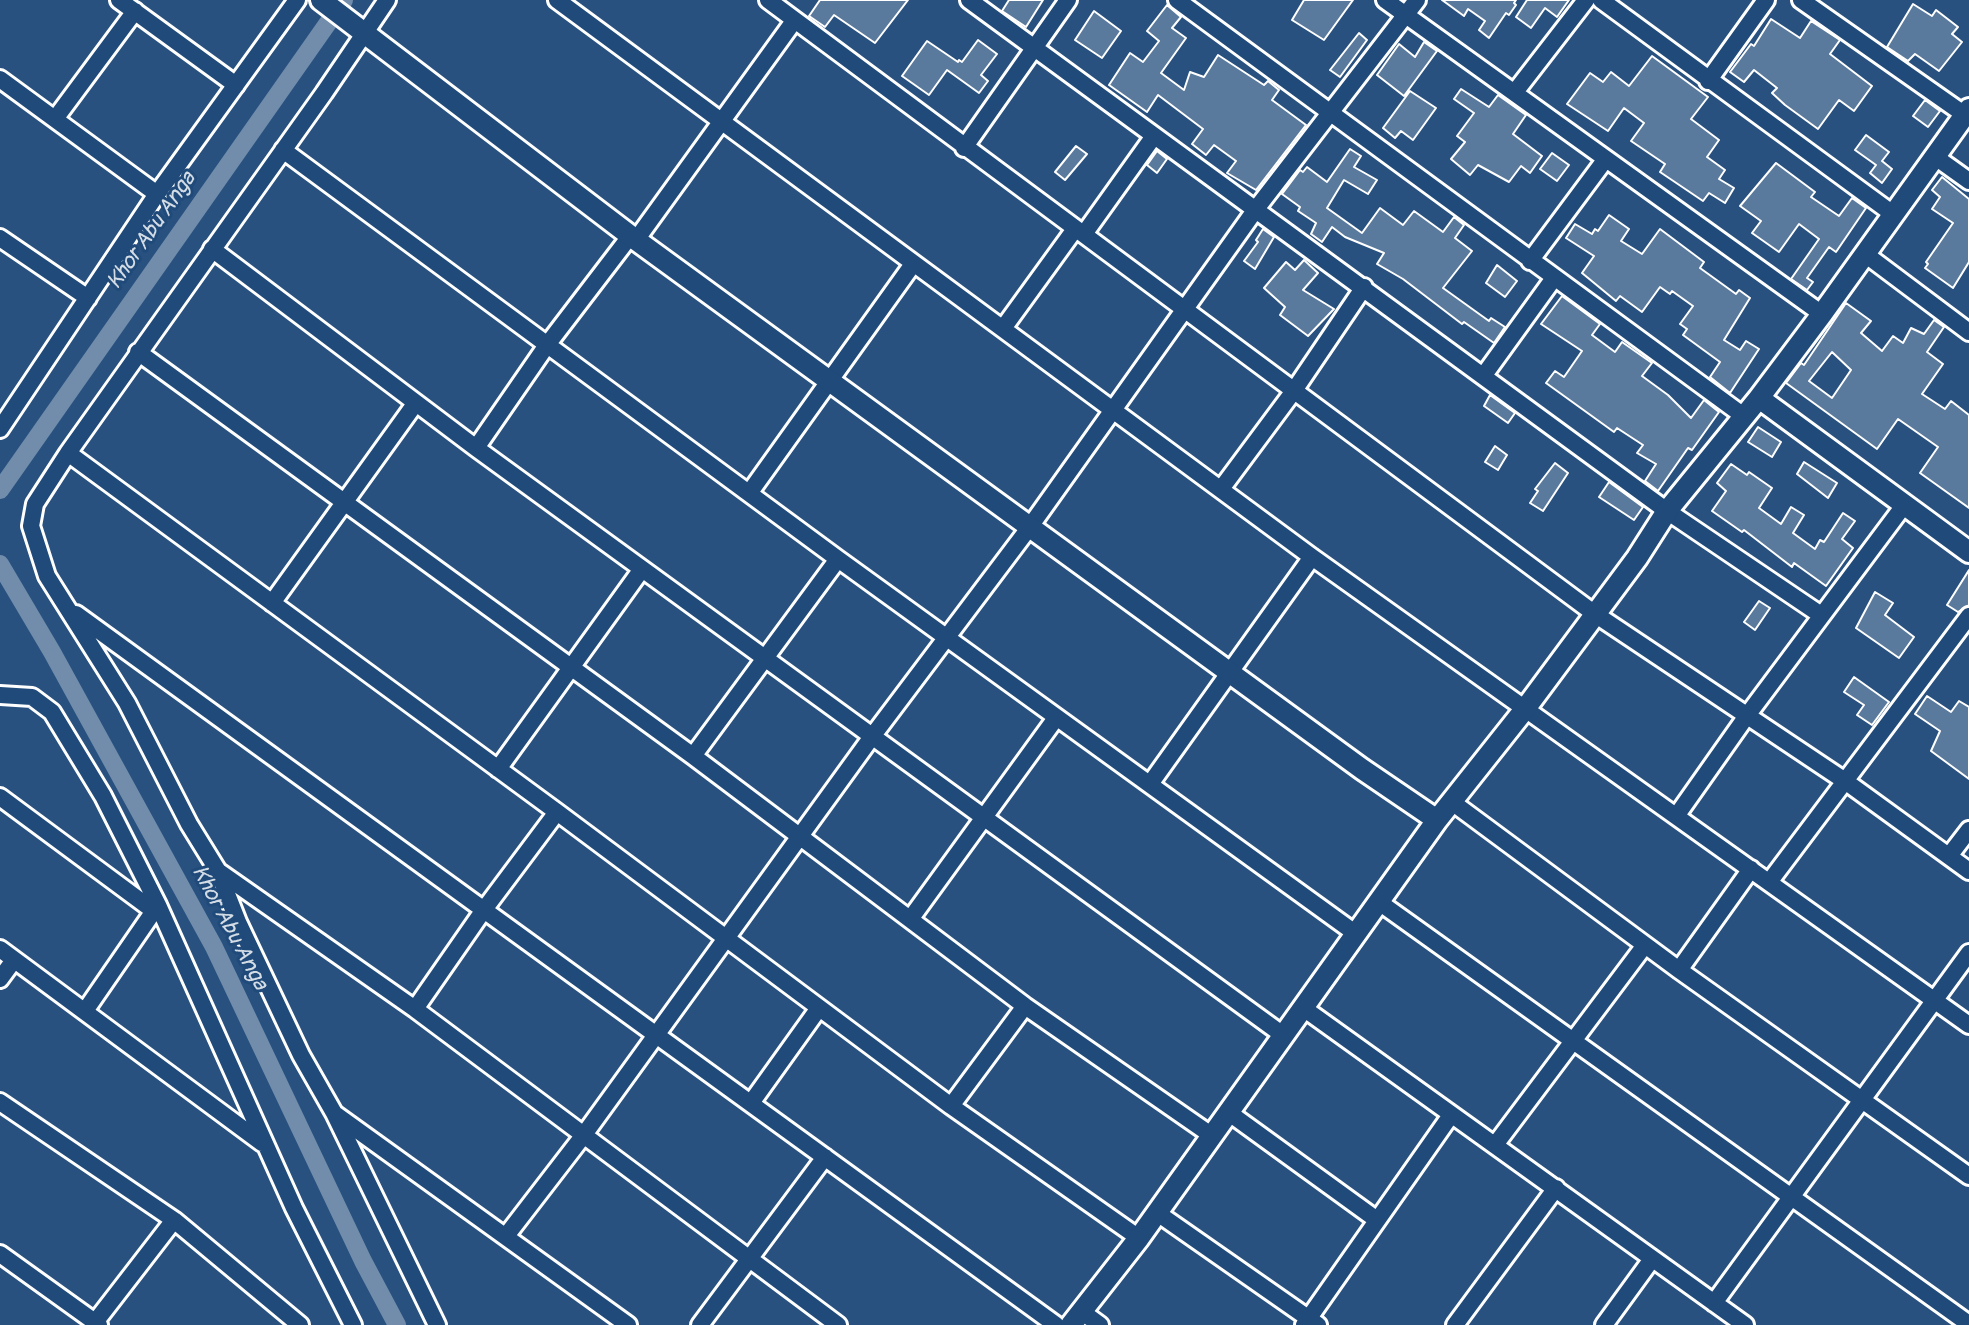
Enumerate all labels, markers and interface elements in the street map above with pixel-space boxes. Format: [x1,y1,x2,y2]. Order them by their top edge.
water label: Khor Abu Anga [102,167,202,295]
water label: Khor Abu Anga [185,861,273,995]

